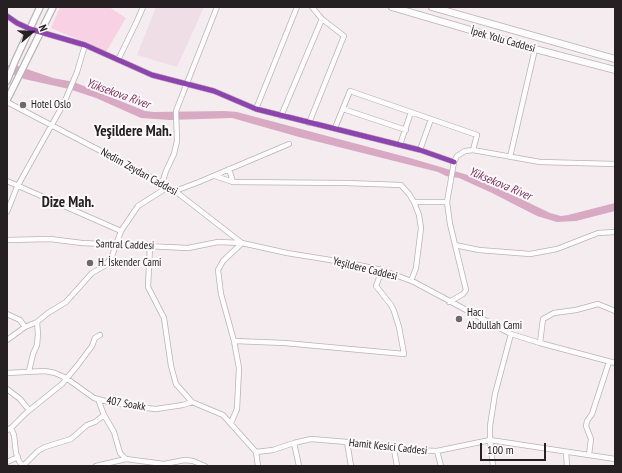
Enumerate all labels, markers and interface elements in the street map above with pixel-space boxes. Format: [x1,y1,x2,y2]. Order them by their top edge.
north arrow [12,12,52,52]
text: N [36,23,51,33]
street label: İpek Yolu Caddesi [469,24,537,56]
water label: Yüksekova River [84,76,152,112]
place label: Hotel Oslo [31,98,71,112]
marker: Hotel Oslo [18,100,28,110]
district label: Yeşildere Mah. [94,123,172,141]
street label: Nedim Zeydan Caddesi [98,145,180,199]
water label: Yüksekova River [467,164,533,204]
district label: Dize Mah. [42,194,94,212]
street label: Santral Caddesi [95,237,155,253]
street label: Yeşildere Caddesi [331,255,399,283]
place label: H. İskender Cami [98,256,161,270]
marker: H. İskender Cami [85,258,95,268]
place label: Hacı Abdullah Cami [467,306,522,332]
marker: Hacı Abdullah Cami [454,314,464,324]
street label: 407 Soakk [105,394,147,414]
scale bar [482,435,548,461]
street label: Hamit Kesici Caddesi [348,436,428,458]
text: 100 m [487,442,514,457]

